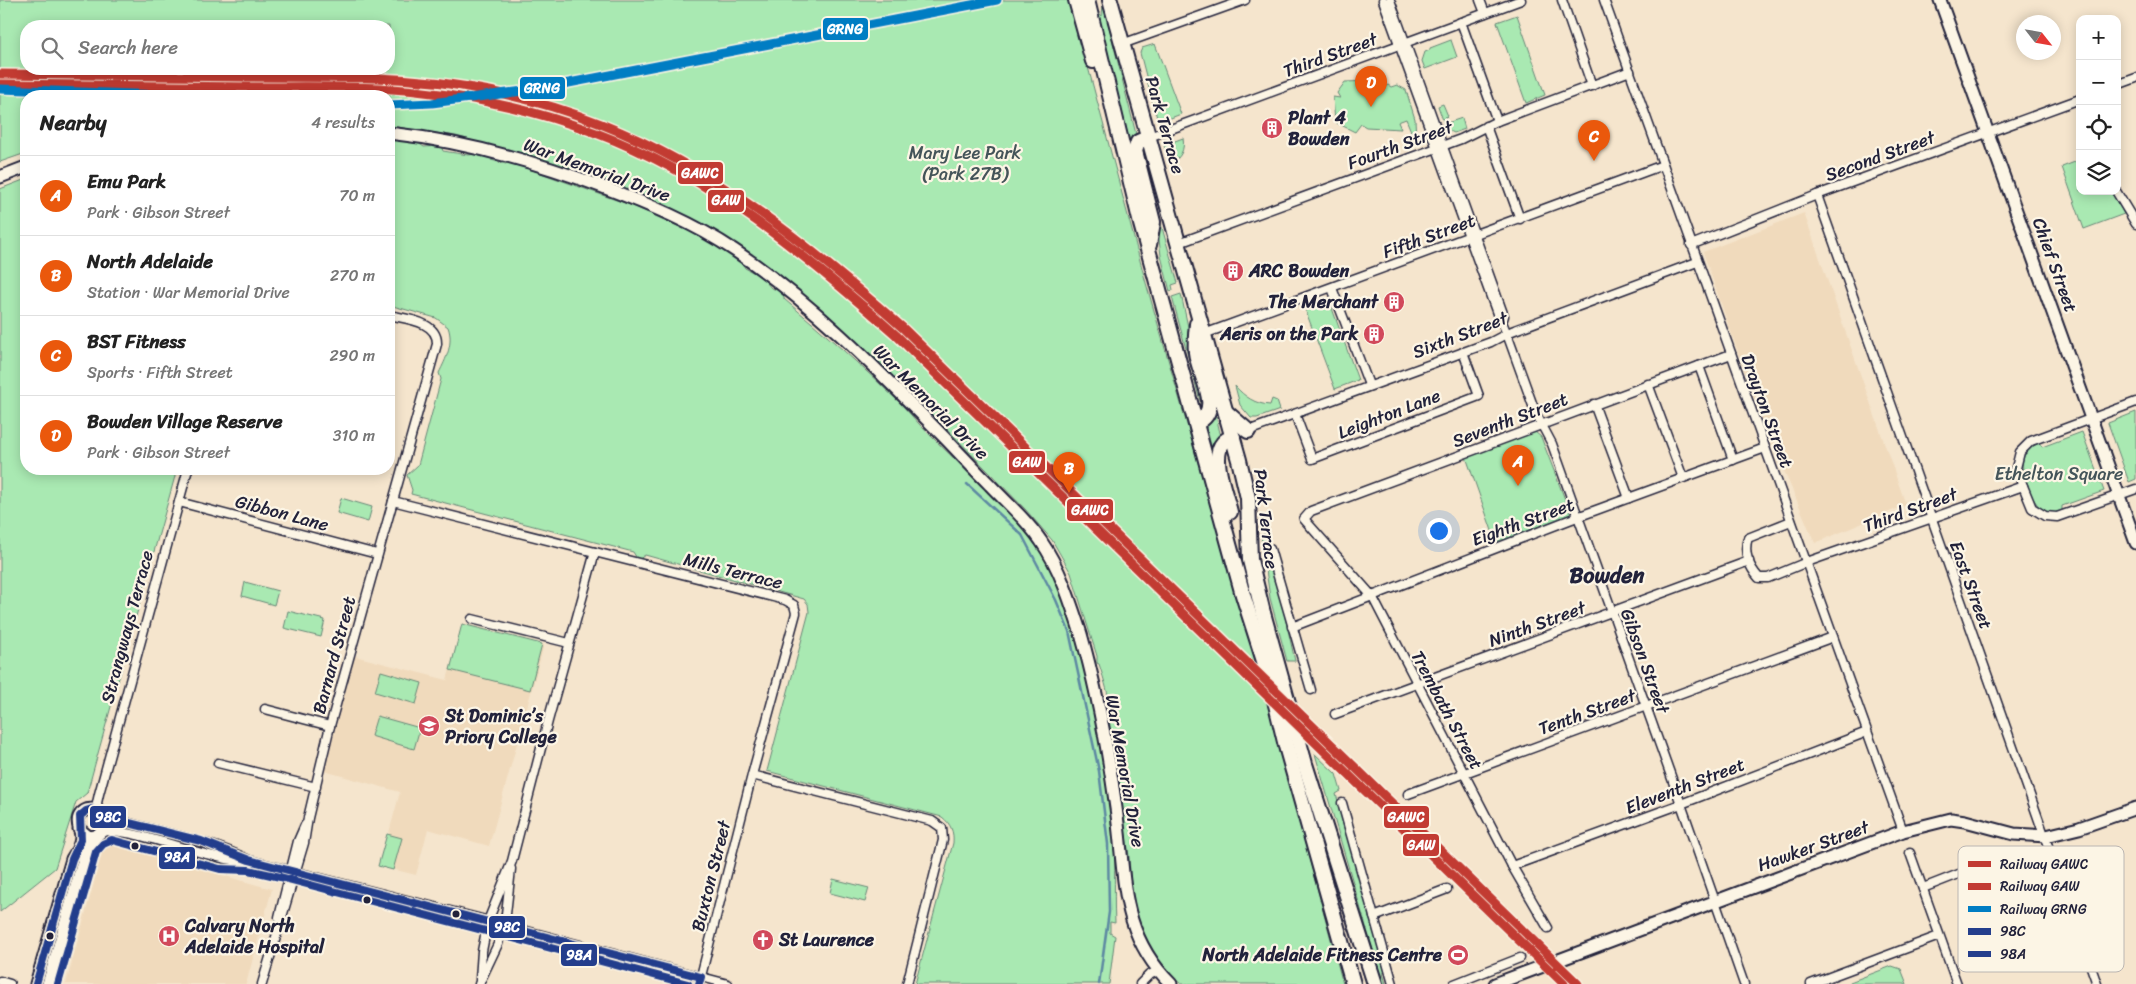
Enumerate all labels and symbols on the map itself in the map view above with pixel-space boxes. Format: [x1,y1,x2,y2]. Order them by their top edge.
north arrow [2016,15,2061,60]
line badge: GRNG [822,17,869,41]
text: GRNG [826,17,863,42]
street label: Third Street [1278,23,1382,87]
pin: D [1355,66,1387,107]
street label: Park Terrace [1136,72,1194,178]
line badge: GRNG [519,76,566,100]
text: GRNG [523,76,560,101]
place label: Plant 4 Bowden [1288,102,1350,155]
street label: Fourth Street [1343,111,1458,179]
building icon: Plant 4 Bowden [1260,116,1284,140]
pin: C [1578,120,1610,161]
street label: Second Street [1821,121,1940,191]
street label: War Memorial Drive [519,129,675,211]
park label: Mary Lee Park (Park 27B) [909,137,1022,190]
line badge: GAWC [677,161,724,185]
text: GAWC [680,161,719,186]
text: GAW [711,188,741,213]
line badge: GAW [707,189,745,213]
street label: Fifth Street [1378,204,1480,268]
street label: Chief Street [2023,213,2087,317]
place label: ARC Bowden [1248,255,1350,287]
building icon: ARC Bowden [1221,259,1245,283]
place label: The Merchant [1268,286,1380,318]
building icon: The Merchant [1382,290,1406,314]
street label: Sixth Street [1408,302,1513,368]
place label: Aeris on the Park [1219,318,1358,350]
building icon: Aeris on the Park [1362,322,1386,346]
street label: War Memorial Drive [865,336,997,468]
street label: Drayton Street [1732,349,1803,473]
street label: Leighton Lane [1333,380,1445,448]
street label: Seventh Street [1447,383,1573,457]
pin: A [1502,445,1534,486]
line badge: GAW [1008,450,1046,474]
text: GAW [1012,450,1042,475]
pin: B [1053,452,1085,493]
park label: Ethelton Square [1995,458,2123,490]
street label: Park Terrace [1244,467,1288,571]
street label: Third Street [1858,478,1962,542]
street label: Gibbon Lane [232,485,332,541]
street label: Eighth Street [1467,488,1579,555]
line badge: GAWC [1066,498,1114,522]
text: GAWC [1070,498,1109,523]
your location [1426,518,1452,544]
street label: East Street [1940,536,2002,634]
street label: Mills Terrace [680,543,786,599]
street label: Strangways Terrace [91,547,163,707]
district label: Bowden [1569,556,1645,595]
street label: Ninth Street [1484,591,1591,656]
street label: Barnard Street [303,592,365,718]
street label: Gibson Street [1611,604,1679,719]
street label: Trembath Street [1402,644,1492,776]
street label: Tenth Street [1534,679,1641,744]
street label: War Memorial Drive [1096,692,1154,850]
place label: St Dominic’s Priory College [444,700,557,753]
school or university icon: St Dominic’s Priory College [417,714,441,738]
street label: Eleventh Street [1620,748,1750,824]
line badge: 98C [89,805,127,829]
text: 98C [95,805,121,830]
line badge: GAWC [1383,805,1430,829]
text: GAWC [1386,805,1425,830]
street label: Hawker Street [1753,811,1874,881]
street label: Buxton Street [682,816,740,935]
line badge: GAW [1402,833,1440,857]
text: GAW [1406,833,1436,858]
unlabelled marker [130,841,140,851]
text: 98A [164,845,190,870]
line badge: 98A [158,846,196,870]
legend [1958,846,2124,972]
text: Railway GAWC [2000,852,2089,877]
text: Railway GAW [2000,874,2080,899]
unlabelled marker [362,895,372,905]
text: Railway GRNG [2000,897,2087,922]
unlabelled marker [451,909,461,919]
place label: Calvary North Adelaide Hospital [184,910,325,963]
line badge: 98C [488,915,526,939]
text: 98C [494,915,520,940]
text: 98C [2000,919,2026,944]
hospital icon: Calvary North Adelaide Hospital [157,924,181,948]
place label: St Laurence [778,924,875,956]
church icon: St Laurence [751,928,775,952]
unlabelled marker [45,931,55,941]
place label: North Adelaide Fitness Centre [1201,939,1443,971]
text: 98A [2000,942,2026,967]
line badge: 98A [560,943,598,967]
text: 98A [566,943,592,968]
sports icon: North Adelaide Fitness Centre [1446,943,1470,967]

